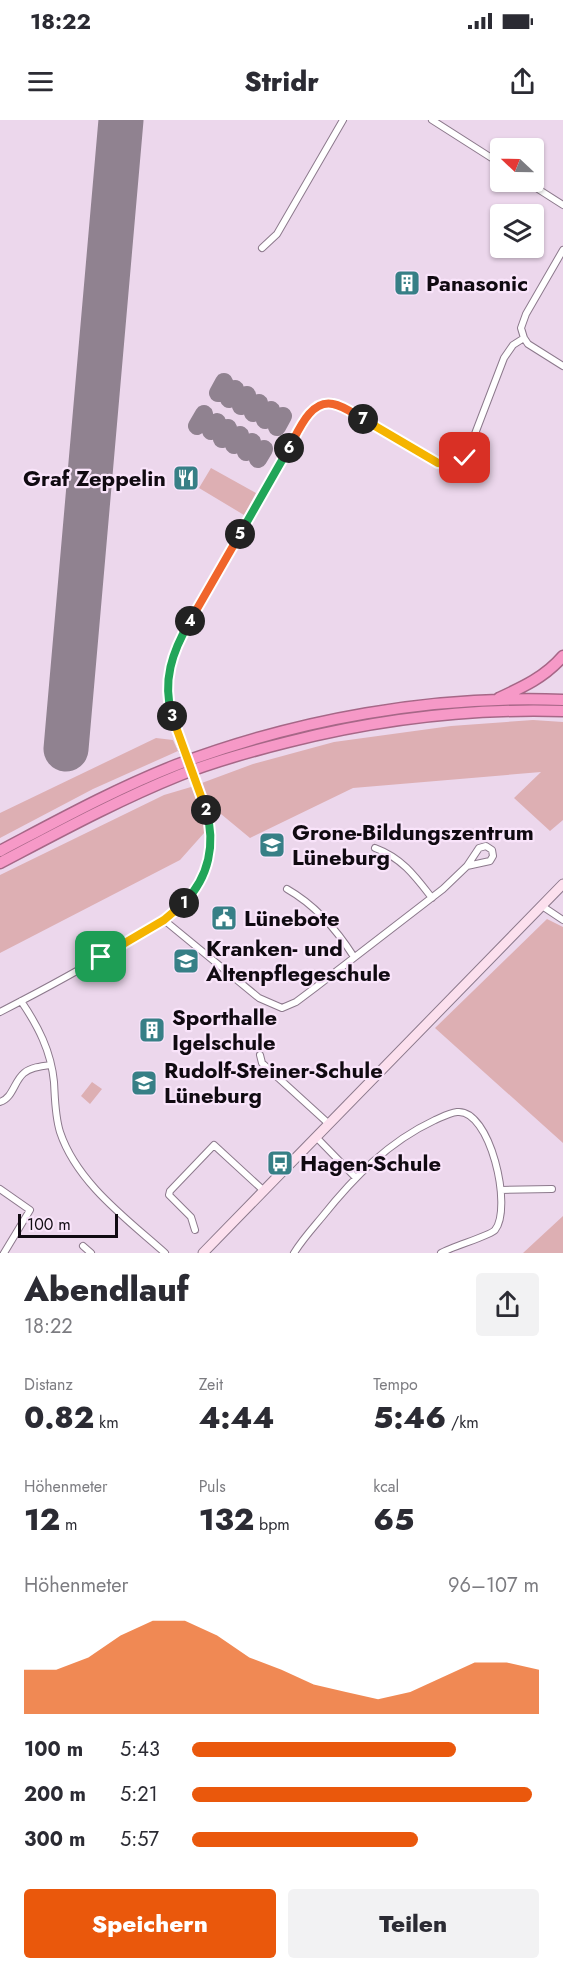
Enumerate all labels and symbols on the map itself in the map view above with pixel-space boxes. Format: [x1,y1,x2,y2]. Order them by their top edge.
north arrow [490,138,544,192]
place label: Panasonic [426,267,528,299]
building icon: Panasonic [392,268,422,298]
pin: 7 [348,404,378,434]
pin [439,432,490,483]
pin: 6 [274,433,304,463]
place label: Graf Zeppelin [23,462,166,494]
restaurant icon: Graf Zeppelin [171,463,201,493]
pin: 5 [225,519,255,549]
pin: 4 [175,606,205,636]
pin: 3 [157,701,187,731]
pin: 2 [191,795,221,825]
place label: Grone-Bildungszentrum Lüneburg [292,816,534,873]
school or university icon: Grone-Bildungszentrum Lüneburg [257,830,287,860]
pin: 1 [169,888,199,918]
place label: Lünebote [244,902,340,934]
public building icon: Lünebote [209,903,239,933]
pin [75,931,126,982]
place label: Kranken- und Altenpflegeschule [205,932,391,989]
school or university icon: Kranken- und Altenpflegeschule [171,946,201,976]
place label: Sporthalle Igelschule [172,1001,277,1058]
building icon: Sporthalle Igelschule [137,1015,167,1045]
place label: Rudolf-Steiner-Schule Lüneburg [164,1054,383,1111]
school or university icon: Rudolf-Steiner-Schule Lüneburg [129,1068,159,1098]
place label: Hagen-Schule [300,1147,441,1179]
bus stop icon: Hagen-Schule [265,1148,295,1178]
scale bar [18,1211,118,1238]

